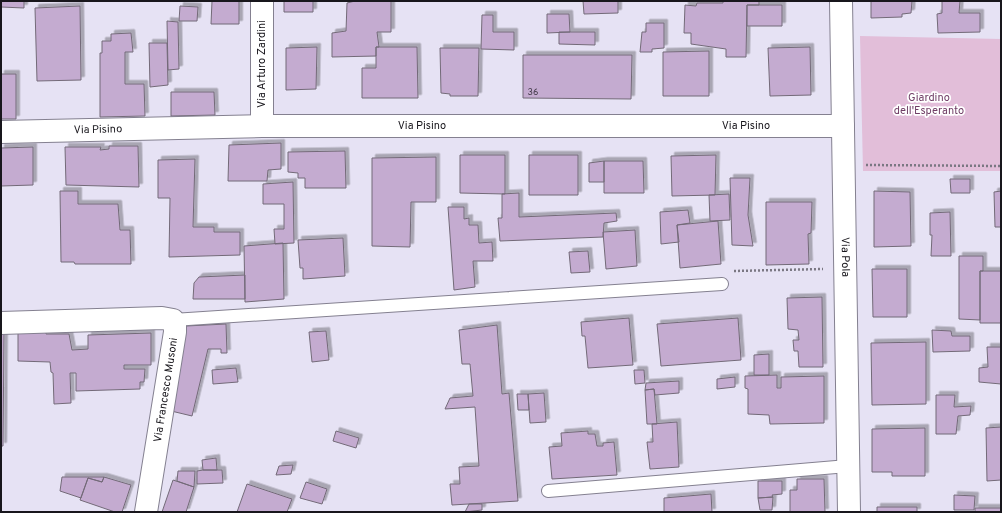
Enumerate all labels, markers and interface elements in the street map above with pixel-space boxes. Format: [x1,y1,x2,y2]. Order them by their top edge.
street label: Via Arturo Zardini [255,20,269,108]
house number: 36 [528,87,538,98]
park label: Giardino dell'Esperanto [894,91,964,118]
street label: Via Pisino [398,119,446,133]
street label: Via Pisino [722,119,770,133]
street label: Via Pisino [74,122,122,137]
street label: Via Pola [838,237,852,277]
street label: Via Francesco Musoni [151,337,181,443]

